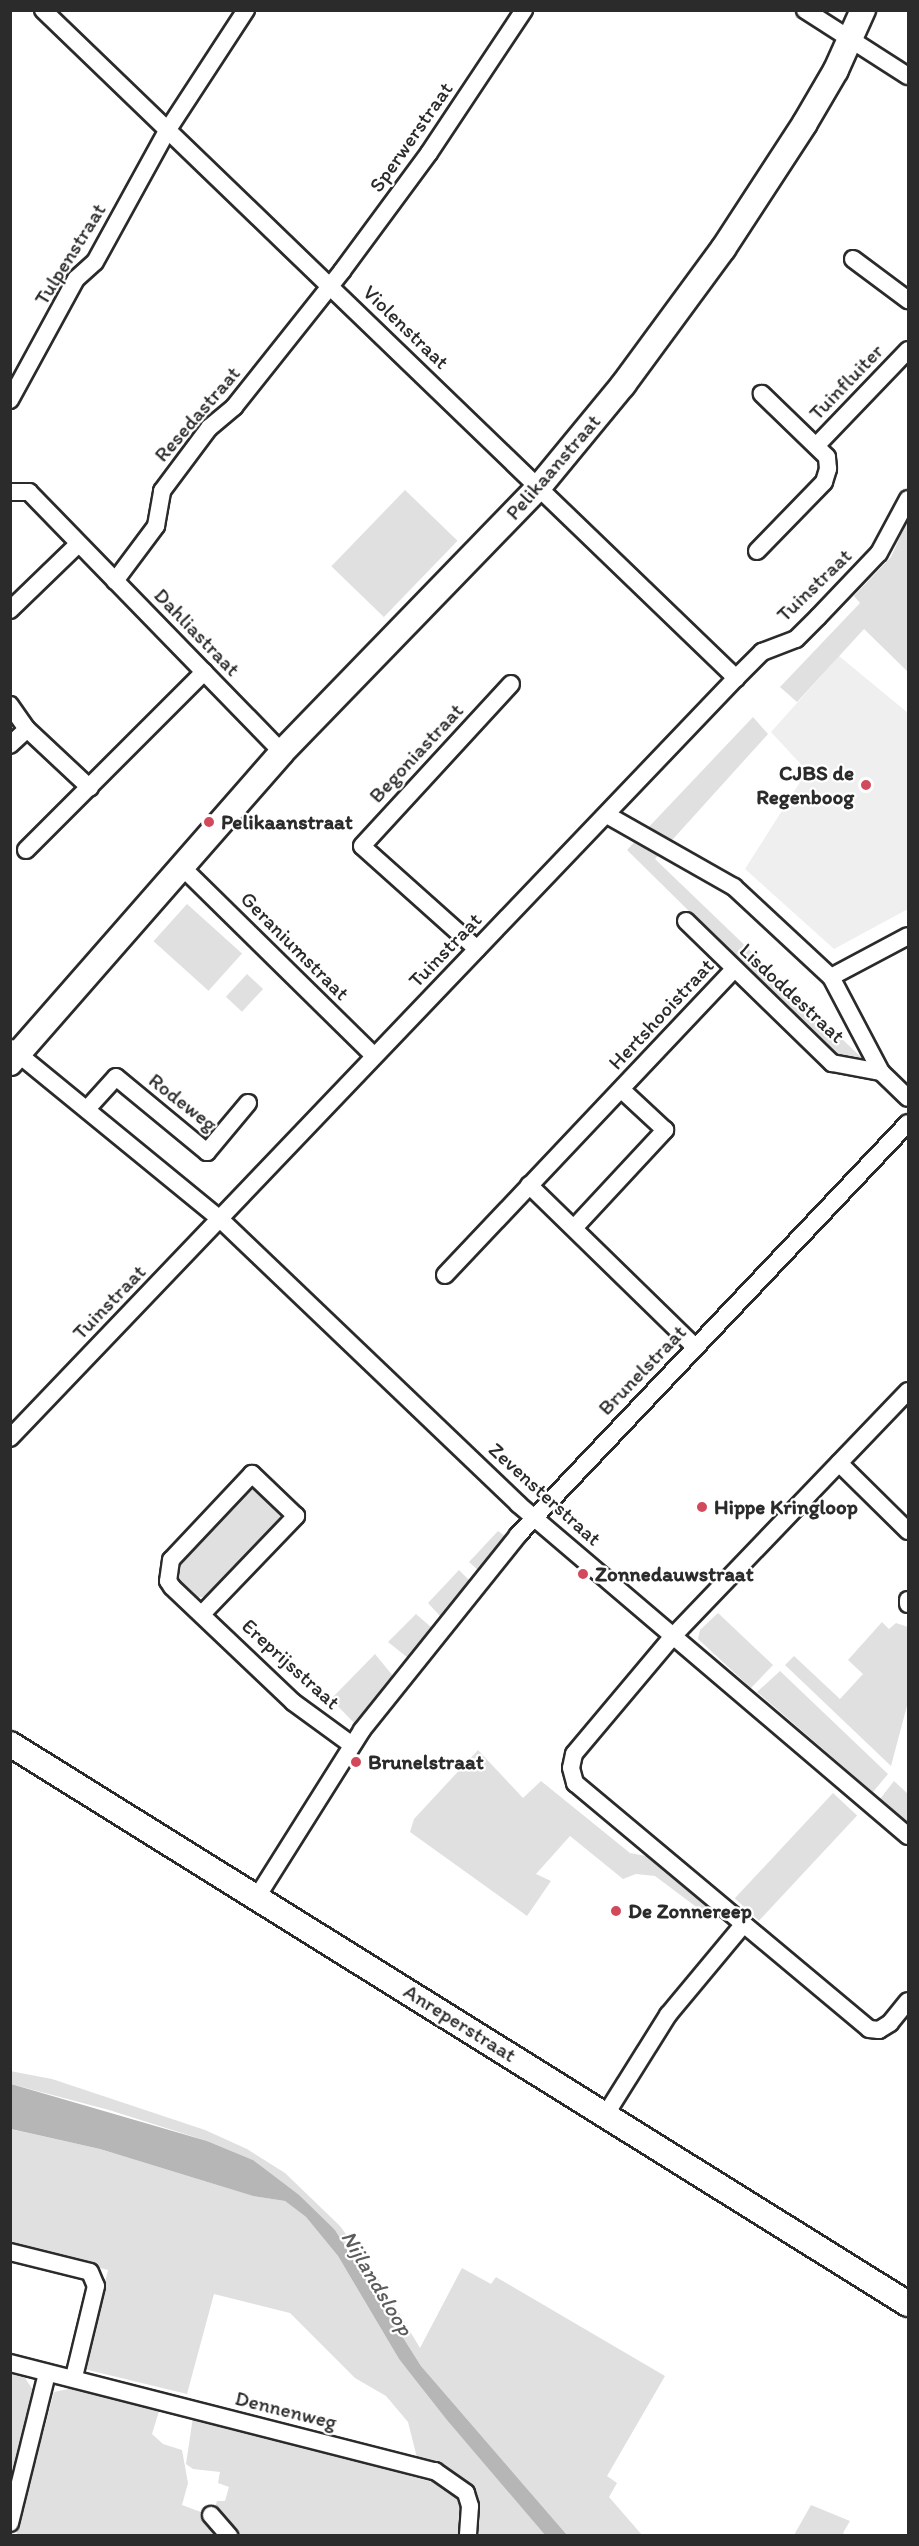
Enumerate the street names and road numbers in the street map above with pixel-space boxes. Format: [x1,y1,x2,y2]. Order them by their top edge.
street label: Sperwerstraat [364,77,458,197]
street label: Tulpenstraat [29,198,111,310]
street label: Violenstraat [358,280,454,374]
street label: Tuinfluiter [804,339,888,425]
street label: Resedastraat [149,361,245,467]
street label: Pelikaanstraat [500,409,606,525]
street label: Tuinstraat [771,543,857,627]
street label: Dahliastraat [149,583,245,681]
street label: Begoniastraat [364,698,468,808]
street label: Geraniumstraat [235,886,355,1006]
street label: Tuinstraat [403,907,487,993]
street label: Lisdoddestraat [734,938,850,1048]
street label: Hertshooistraat [603,953,719,1075]
street label: Rodeweg [144,1067,222,1137]
street label: Tuinstraat [67,1259,151,1345]
street label: Brunelstraat [593,1320,691,1420]
street label: Zevensterstraat [484,1437,606,1551]
street label: Ereprijsstraat [237,1613,345,1715]
street label: Anreperstraat [399,1978,521,2068]
street label: Dennenweg [233,2385,339,2435]

